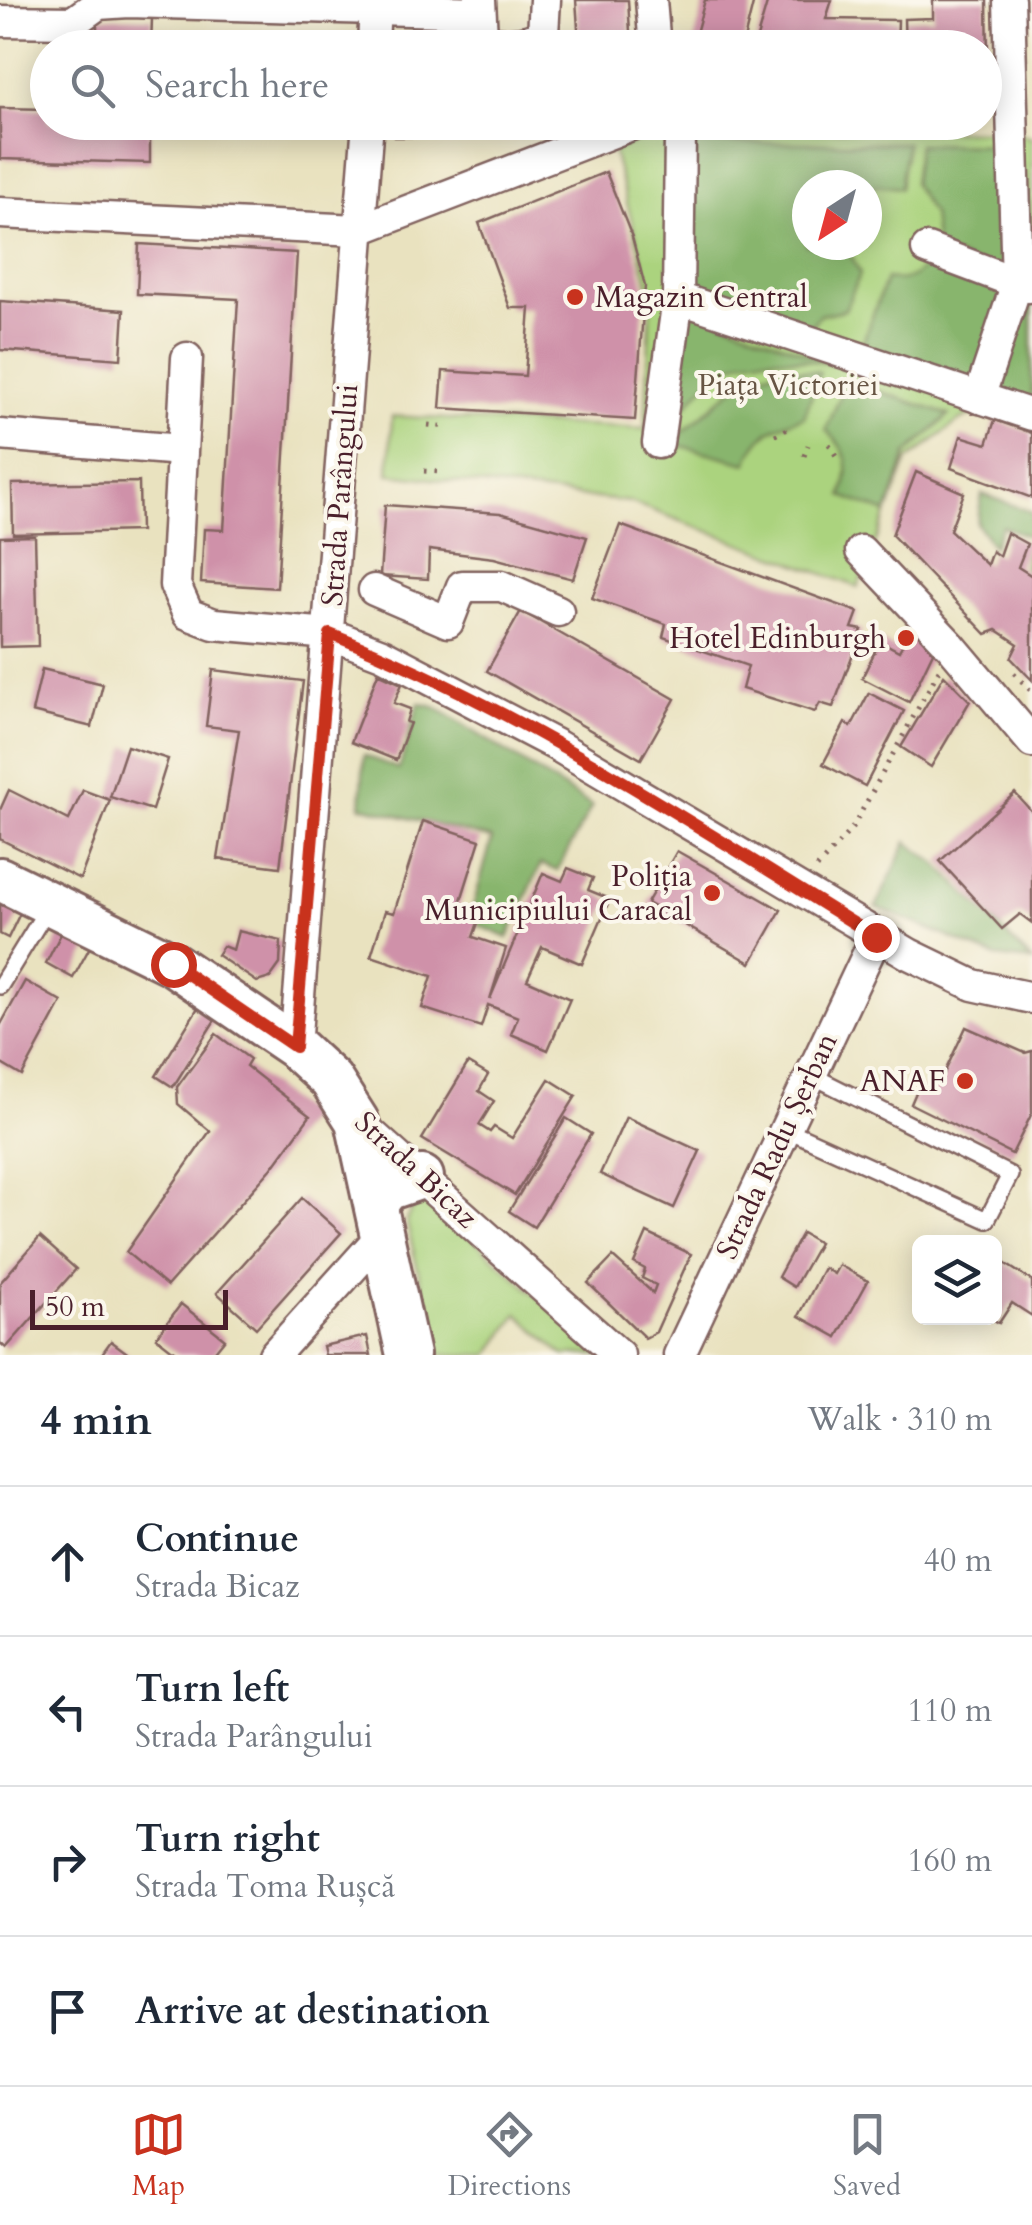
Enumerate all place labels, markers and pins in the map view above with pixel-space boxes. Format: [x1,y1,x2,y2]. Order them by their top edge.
place label: Magazin Central [595,277,808,318]
marker: Magazin Central [564,286,586,308]
place label: Hotel Edinburgh [669,618,887,659]
marker: Hotel Edinburgh [895,627,917,649]
place label: Poliția Municipiului Caracal [424,856,692,931]
marker: Poliția Municipiului Caracal [701,882,723,904]
place label: ANAF [860,1061,945,1102]
marker: ANAF [954,1070,976,1092]

